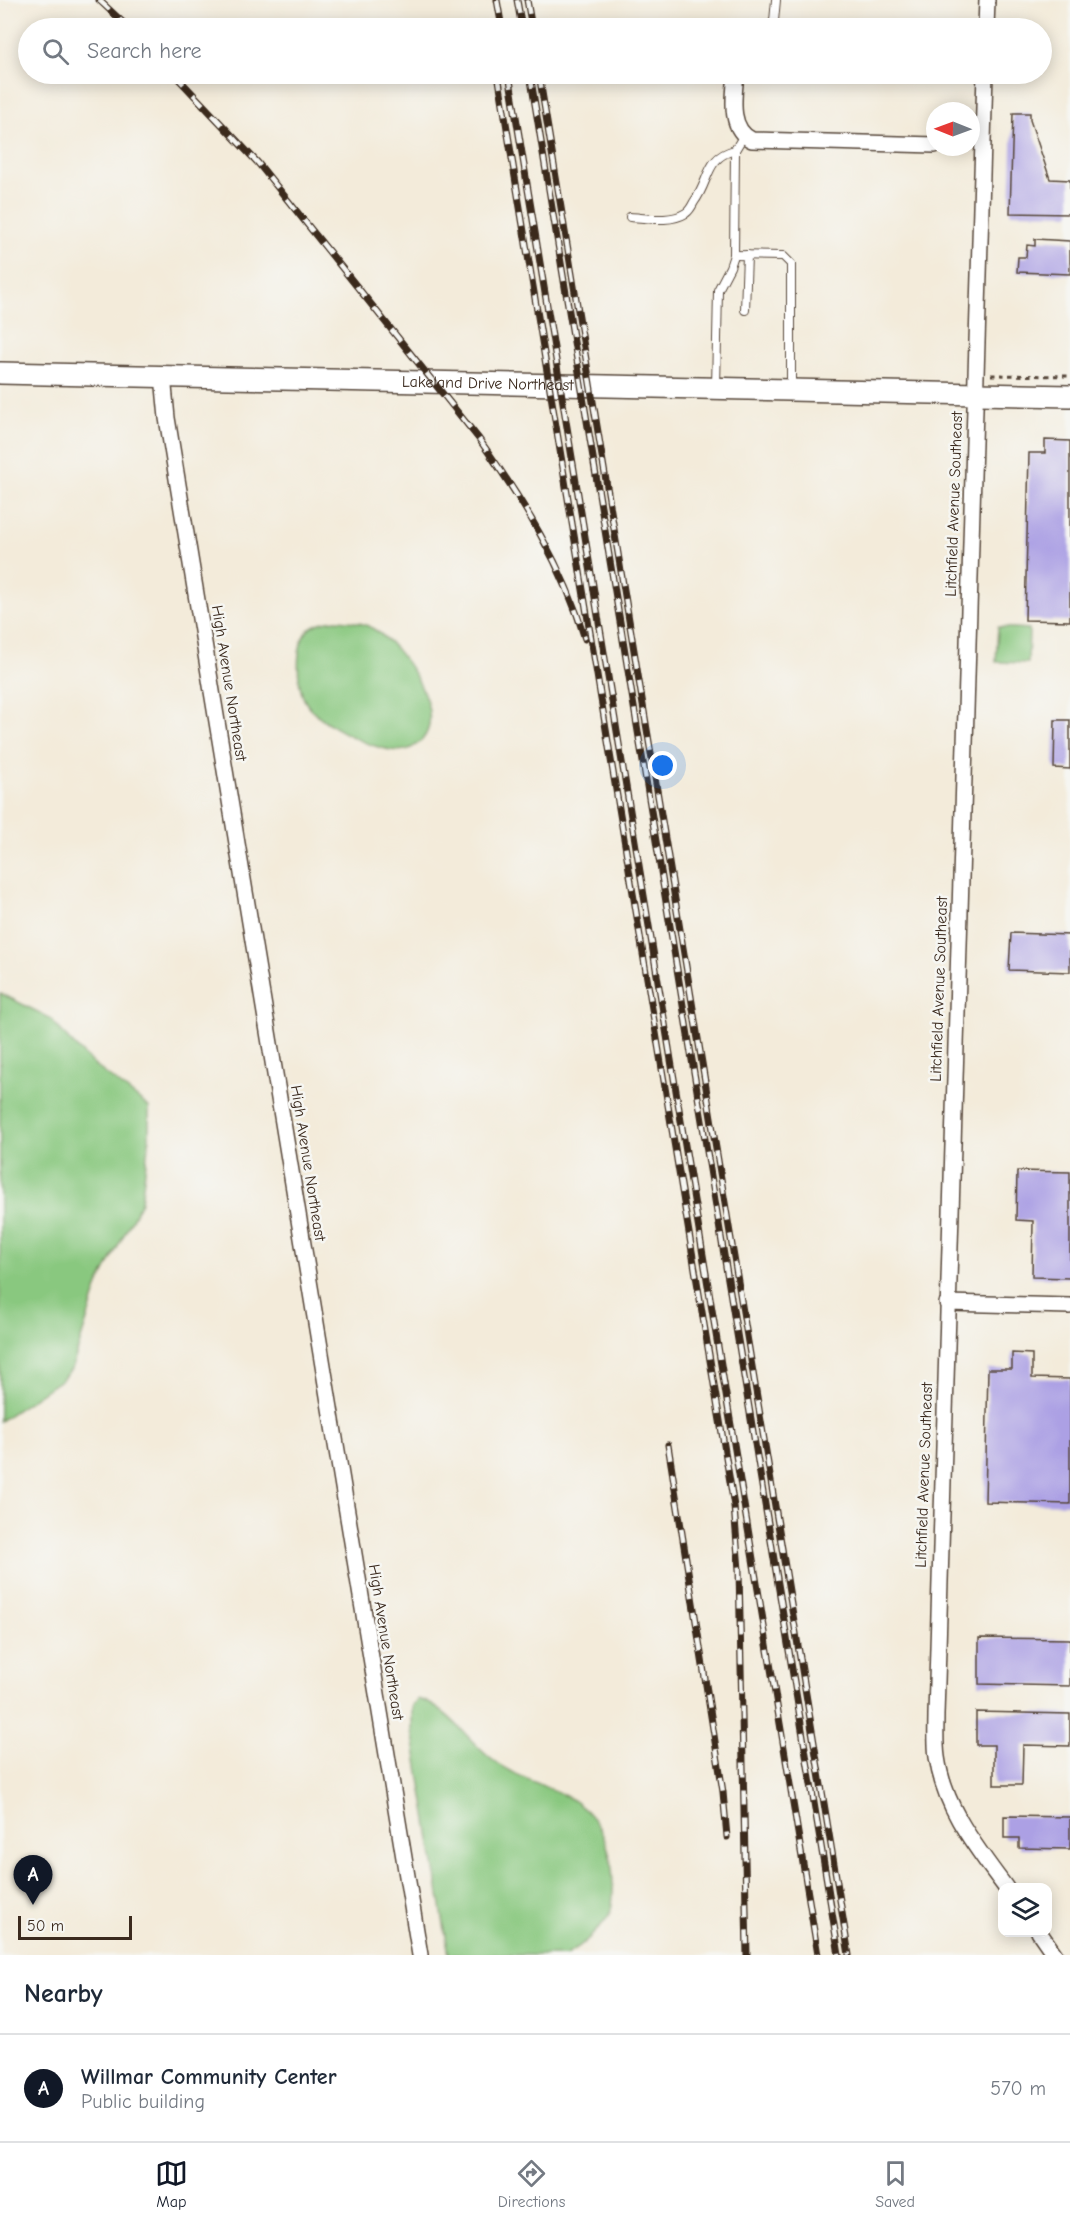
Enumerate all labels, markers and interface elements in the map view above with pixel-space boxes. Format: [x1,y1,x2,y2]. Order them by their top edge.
search box [18,18,1052,84]
icon: search [39,35,72,68]
text: Search here [87,38,202,64]
north arrow [926,102,980,156]
street label: Lakeland Drive Northeast [402,373,574,394]
street label: Litchfield Avenue Southeast [942,410,966,597]
street label: High Avenue Northeast [208,604,250,763]
your location [648,751,677,780]
street label: Litchfield Avenue Southeast [927,895,951,1082]
street label: High Avenue Northeast [287,1084,329,1243]
street label: Litchfield Avenue Southeast [912,1381,936,1568]
street label: High Avenue Northeast [365,1563,407,1722]
pin: A [14,1856,52,1905]
map controls [998,1883,1052,1937]
button: layers [998,1883,1052,1937]
scale bar [18,1913,132,1940]
text: 50 m [27,1917,64,1935]
text: Nearby [24,1979,103,2009]
text: Willmar Community Center [81,2064,337,2090]
text: A [38,2077,49,2100]
text: 570 m [990,2077,1046,2100]
text: Public building [81,2090,205,2113]
tab: Map [155,2157,188,2211]
tab: Directions [498,2157,565,2211]
tab: Saved [875,2157,915,2211]

